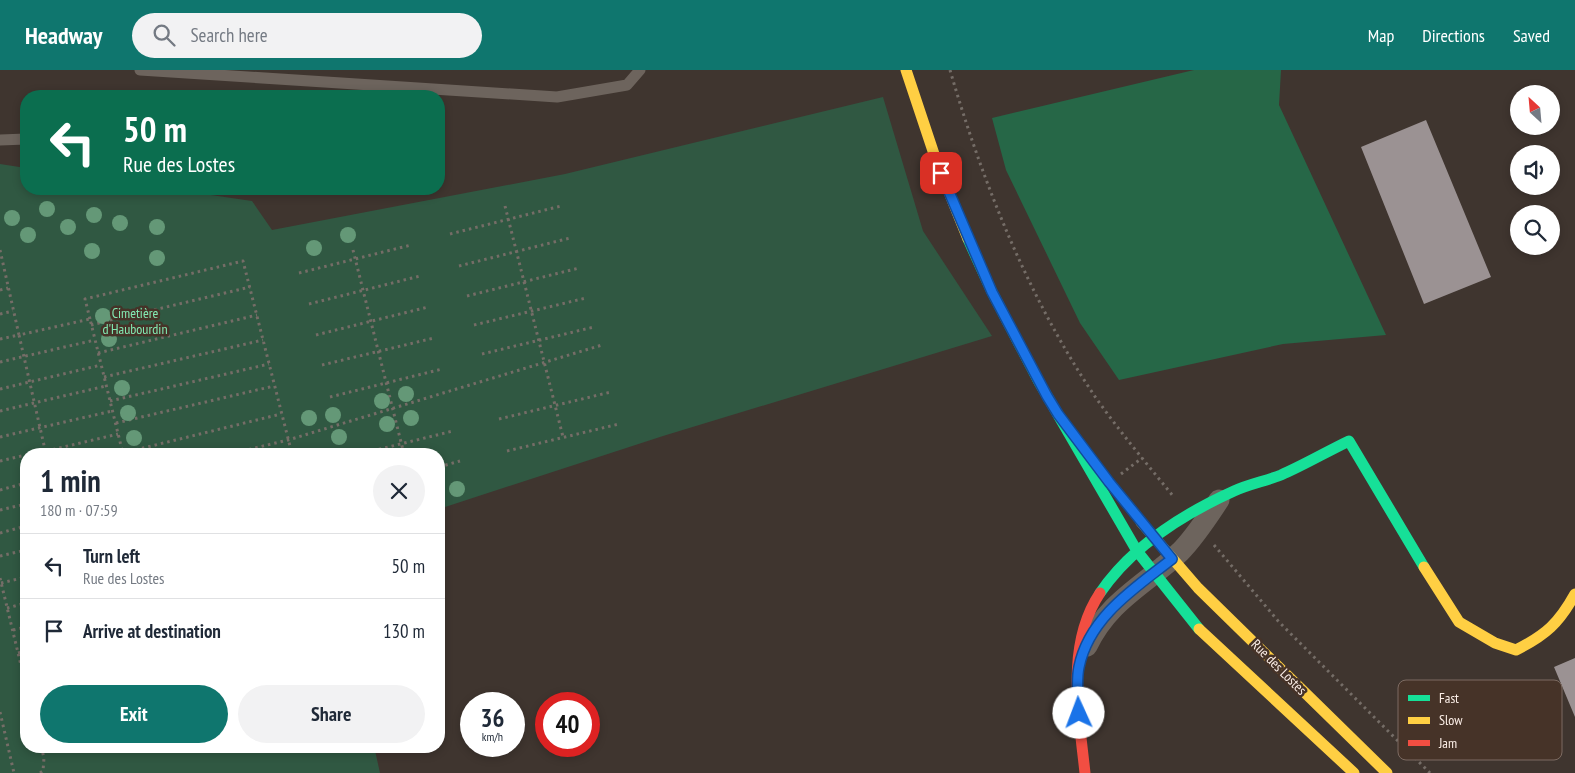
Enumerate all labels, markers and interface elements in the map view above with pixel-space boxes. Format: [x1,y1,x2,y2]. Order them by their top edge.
search box [132,13,482,58]
text: Headway [25,20,102,51]
icon: search [150,21,178,49]
text: Search here [190,23,268,47]
text: Map [1368,24,1394,47]
text: Directions [1422,24,1485,47]
text: Saved [1513,24,1550,47]
north arrow [1510,85,1560,135]
map controls [1510,85,1560,255]
text: 50 m [123,106,187,152]
icon: left [40,110,105,175]
button: sound [1510,145,1560,195]
text: Rue des Lostes [123,150,235,178]
pin [920,152,962,194]
icon: arrive [927,159,955,187]
button: search [1510,205,1560,255]
park label: Cimetière d'Haubourdin [102,304,168,338]
text: 1 min [40,461,101,500]
button: close [373,465,425,517]
text: 180 m · 07:59 [40,500,118,520]
text: Turn left [83,544,140,568]
icon: left [40,552,68,580]
text: 50 m [392,554,425,578]
text: Rue des Lostes [83,568,165,588]
icon: arrive [40,617,68,645]
text: Arrive at destination [83,619,221,643]
text: 130 m [383,619,425,643]
street label: Rue des Lostes [1247,635,1311,699]
legend [1398,680,1562,760]
button: Exit [40,685,228,743]
button: Share [238,685,425,743]
position arrow [1052,686,1104,738]
text: Fast [1439,689,1459,707]
speed limit sign: 40 [535,692,600,757]
text: 36 [481,702,504,734]
text: Slow [1439,711,1463,729]
text: km/h [482,729,503,744]
text: Jam [1438,734,1457,752]

